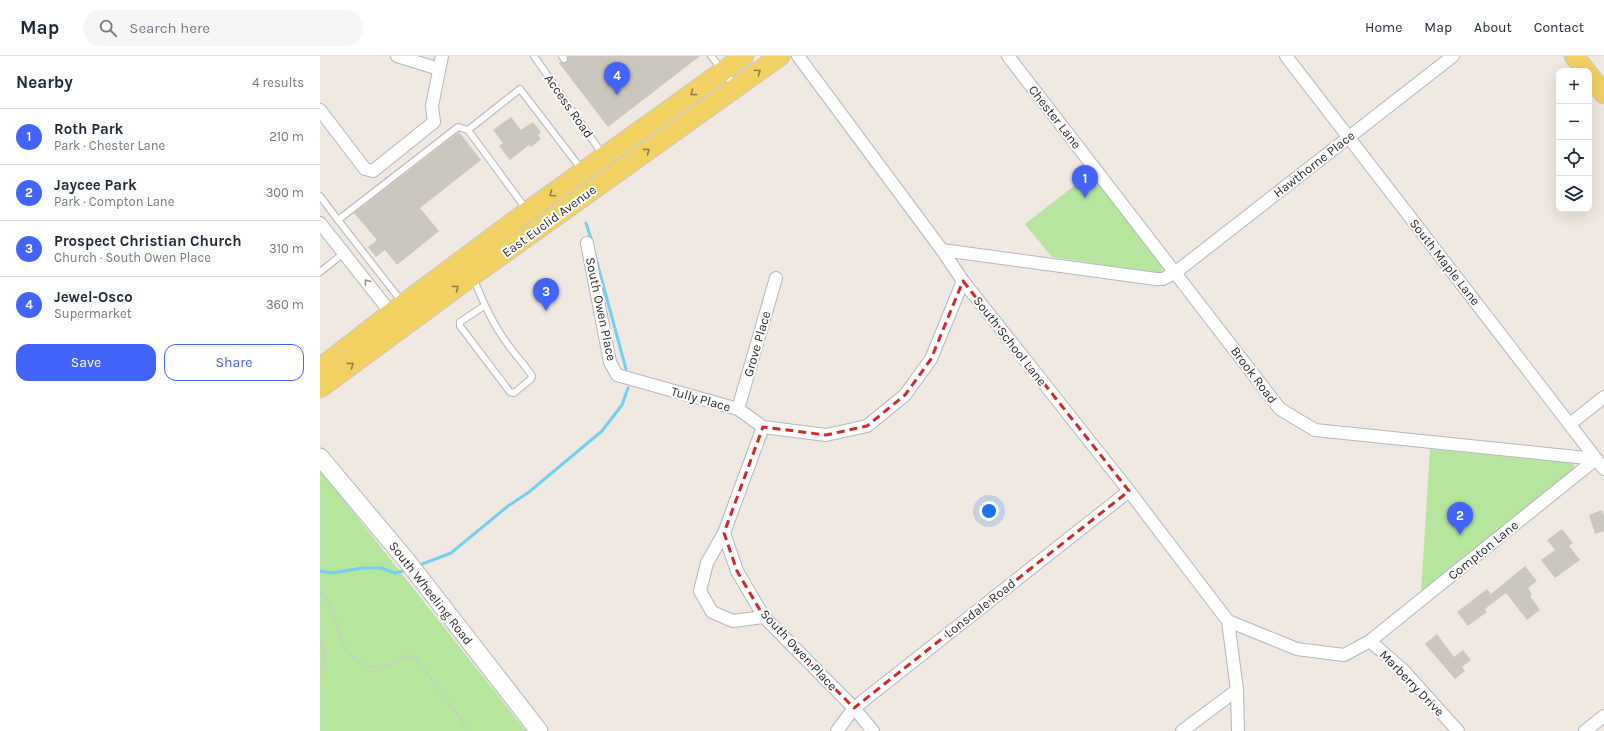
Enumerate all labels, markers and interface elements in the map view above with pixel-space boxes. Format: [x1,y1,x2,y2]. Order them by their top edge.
search box [83,10,363,46]
text: Map [20,17,59,39]
icon: search [97,17,119,39]
text: Search here [129,19,210,37]
text: Home [1365,19,1402,36]
text: Map [1424,19,1452,36]
text: About [1474,19,1512,36]
text: Contact [1534,19,1584,36]
pin: 4 [604,62,630,95]
map controls [1556,68,1592,212]
button: + [1556,68,1592,104]
one-way arrow [754,69,761,77]
street label: Access Road [542,71,596,141]
text: Nearby [16,72,73,92]
text: 4 results [252,75,304,90]
street label: Chester Lane [1026,82,1085,152]
one-way arrow [690,88,697,95]
button: − [1556,104,1592,140]
text: Roth Park [54,120,123,138]
street label: Hawthorne Place [1270,127,1358,200]
text: 1 [27,129,31,144]
text: 210 m [269,129,304,144]
text: Park · Chester Lane [54,138,165,153]
button: locate [1556,140,1592,176]
one-way arrow [642,149,649,156]
pin: 1 [1072,165,1098,198]
text: Jaycee Park [54,176,137,194]
button: layers [1556,176,1592,212]
street label: East Euclid Avenue [499,182,599,260]
text: 2 [25,185,33,200]
text: 300 m [266,185,304,200]
one-way arrow [549,189,556,196]
text: Park · Compton Lane [54,194,174,209]
street label: South Maple Lane [1407,216,1484,308]
text: Prospect Christian Church [54,232,242,250]
text: 3 [25,241,33,256]
text: 310 m [269,241,304,256]
text: Church · South Owen Place [54,250,211,265]
street label: South Owen Place [583,256,619,362]
pin: 3 [533,278,559,311]
one-way arrow [364,279,371,286]
one-way arrow [452,286,459,293]
text: Jewel-Osco [54,288,133,306]
street label: South School Lane [970,293,1050,389]
text: 4 [25,297,33,312]
text: 360 m [266,297,304,312]
text: Supermarket [54,306,132,321]
street label: Grove Place [740,309,774,379]
button: Save [16,344,156,381]
button: Share [164,344,304,381]
street label: Brook Road [1228,344,1280,406]
one-way arrow [347,363,354,370]
street label: Tully Place [669,383,733,415]
your location [979,501,999,521]
pin: 2 [1447,502,1473,535]
street label: Compton Lane [1445,517,1521,583]
street label: South Wheeling Road [386,538,476,648]
street label: Lonsdale Road [941,576,1019,640]
street label: South Owen Place [758,606,841,694]
street label: Marberry Drive [1377,647,1448,719]

